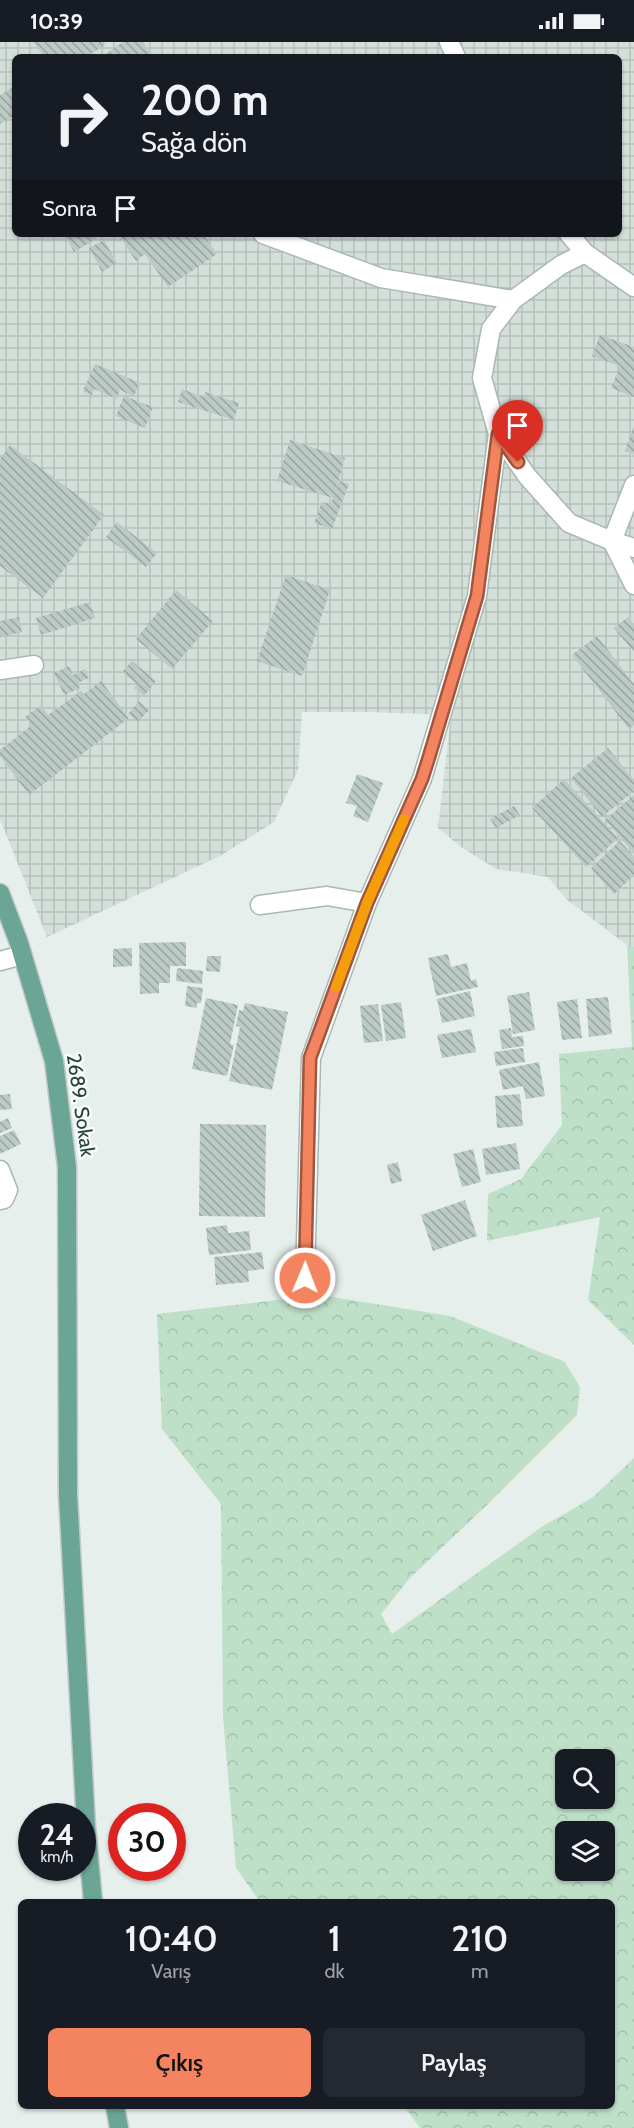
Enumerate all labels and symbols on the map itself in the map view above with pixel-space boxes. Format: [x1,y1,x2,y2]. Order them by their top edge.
pin [492,400,543,462]
street label: 2689. Sokak [62,1052,100,1158]
position arrow [273,1246,337,1310]
speed limit sign: 30 [108,1803,186,1881]

